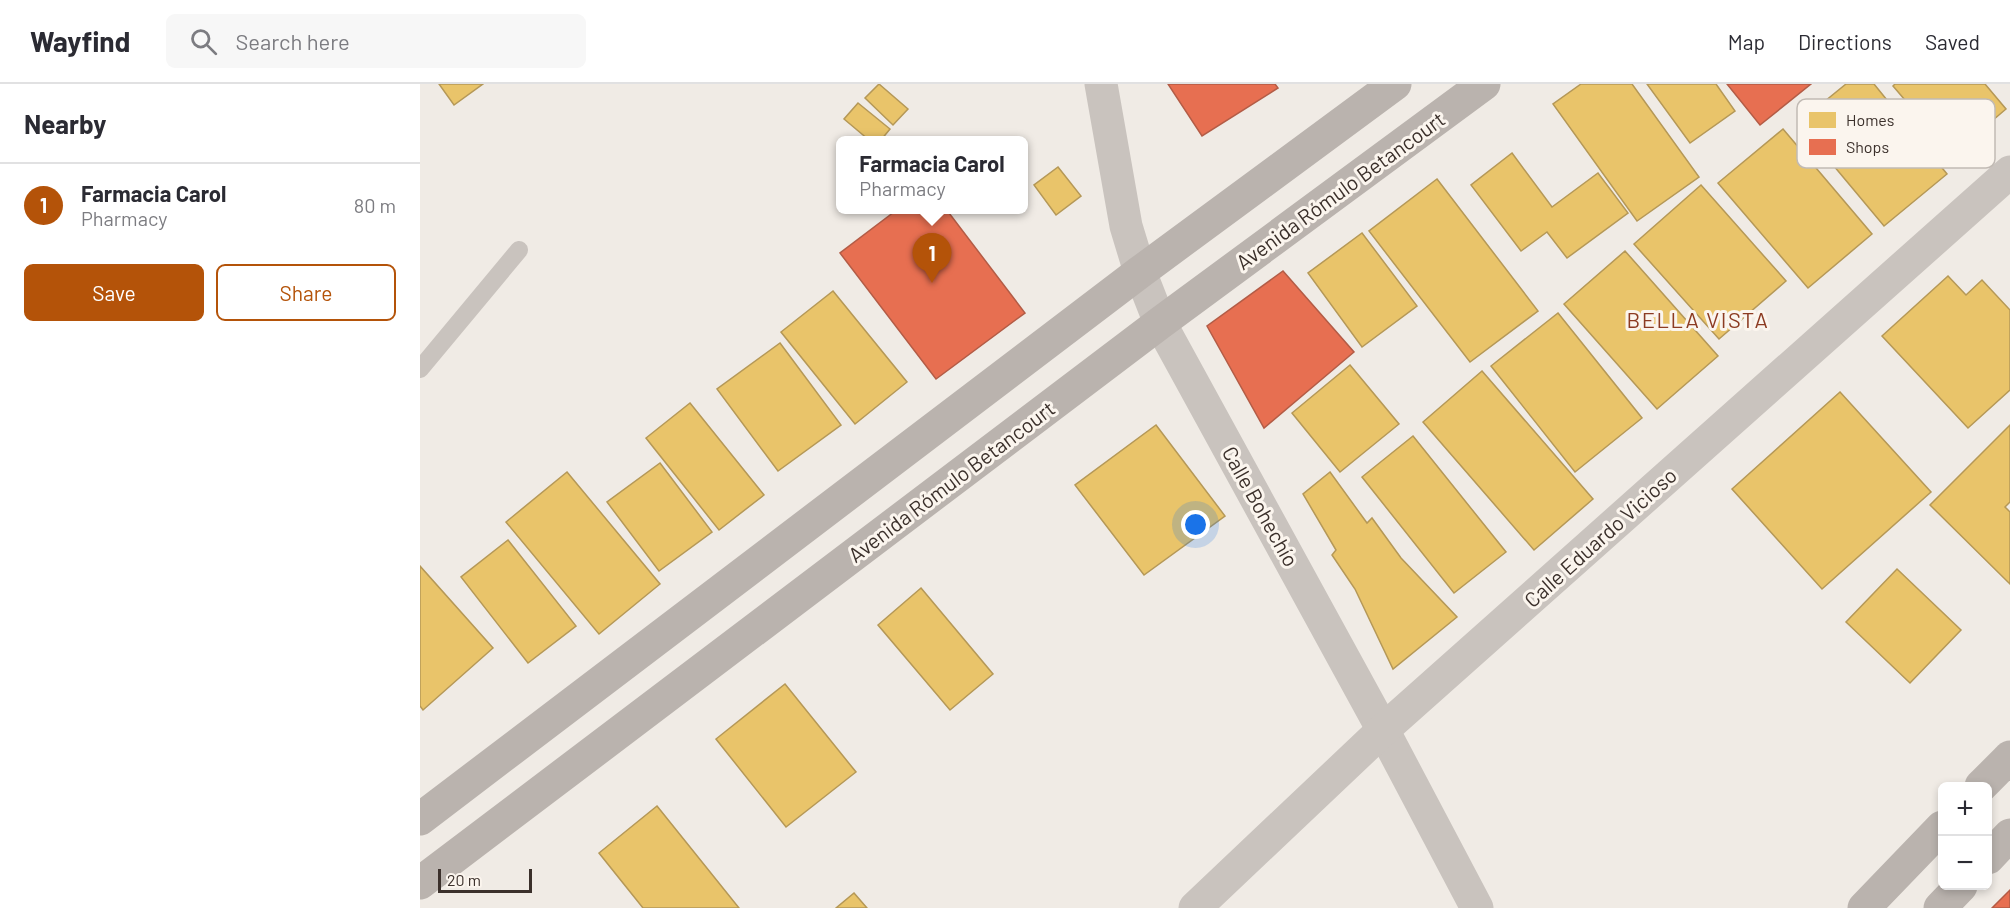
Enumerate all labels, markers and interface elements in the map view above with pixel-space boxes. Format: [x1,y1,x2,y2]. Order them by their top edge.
search box [166,14,586,68]
text: Wayfind [30,24,130,58]
icon: search [187,25,220,58]
text: Search here [235,28,350,54]
text: Map [1728,29,1765,54]
text: Directions [1798,29,1892,54]
text: Saved [1925,29,1980,54]
legend [1797,99,1995,168]
street label: Avenida Rómulo Betancourt [1231,106,1449,274]
text: Nearby [24,108,106,139]
text: Homes [1846,110,1894,129]
popup [836,136,1028,214]
text: Shops [1846,137,1889,156]
text: Farmacia Carol [859,150,1005,176]
text: Pharmacy [859,176,946,200]
text: Farmacia Carol [81,180,226,206]
text: 1 [40,193,47,217]
text: 80 m [354,193,396,217]
text: Pharmacy [81,206,167,230]
pin: 1 [912,234,952,283]
button: Save [24,264,204,321]
button: Share [216,264,396,321]
district label: BELLA VISTA [1627,306,1769,332]
street label: Avenida Rómulo Betancourt [843,395,1059,567]
street label: Calle Bohechío [1218,442,1304,570]
street label: Calle Eduardo Vicioso [1519,462,1681,612]
your location [1181,510,1210,539]
map controls [1938,782,1992,890]
button: + [1938,782,1992,836]
button: − [1938,836,1992,890]
scale bar [438,866,532,894]
text: 20 m [447,870,481,889]

